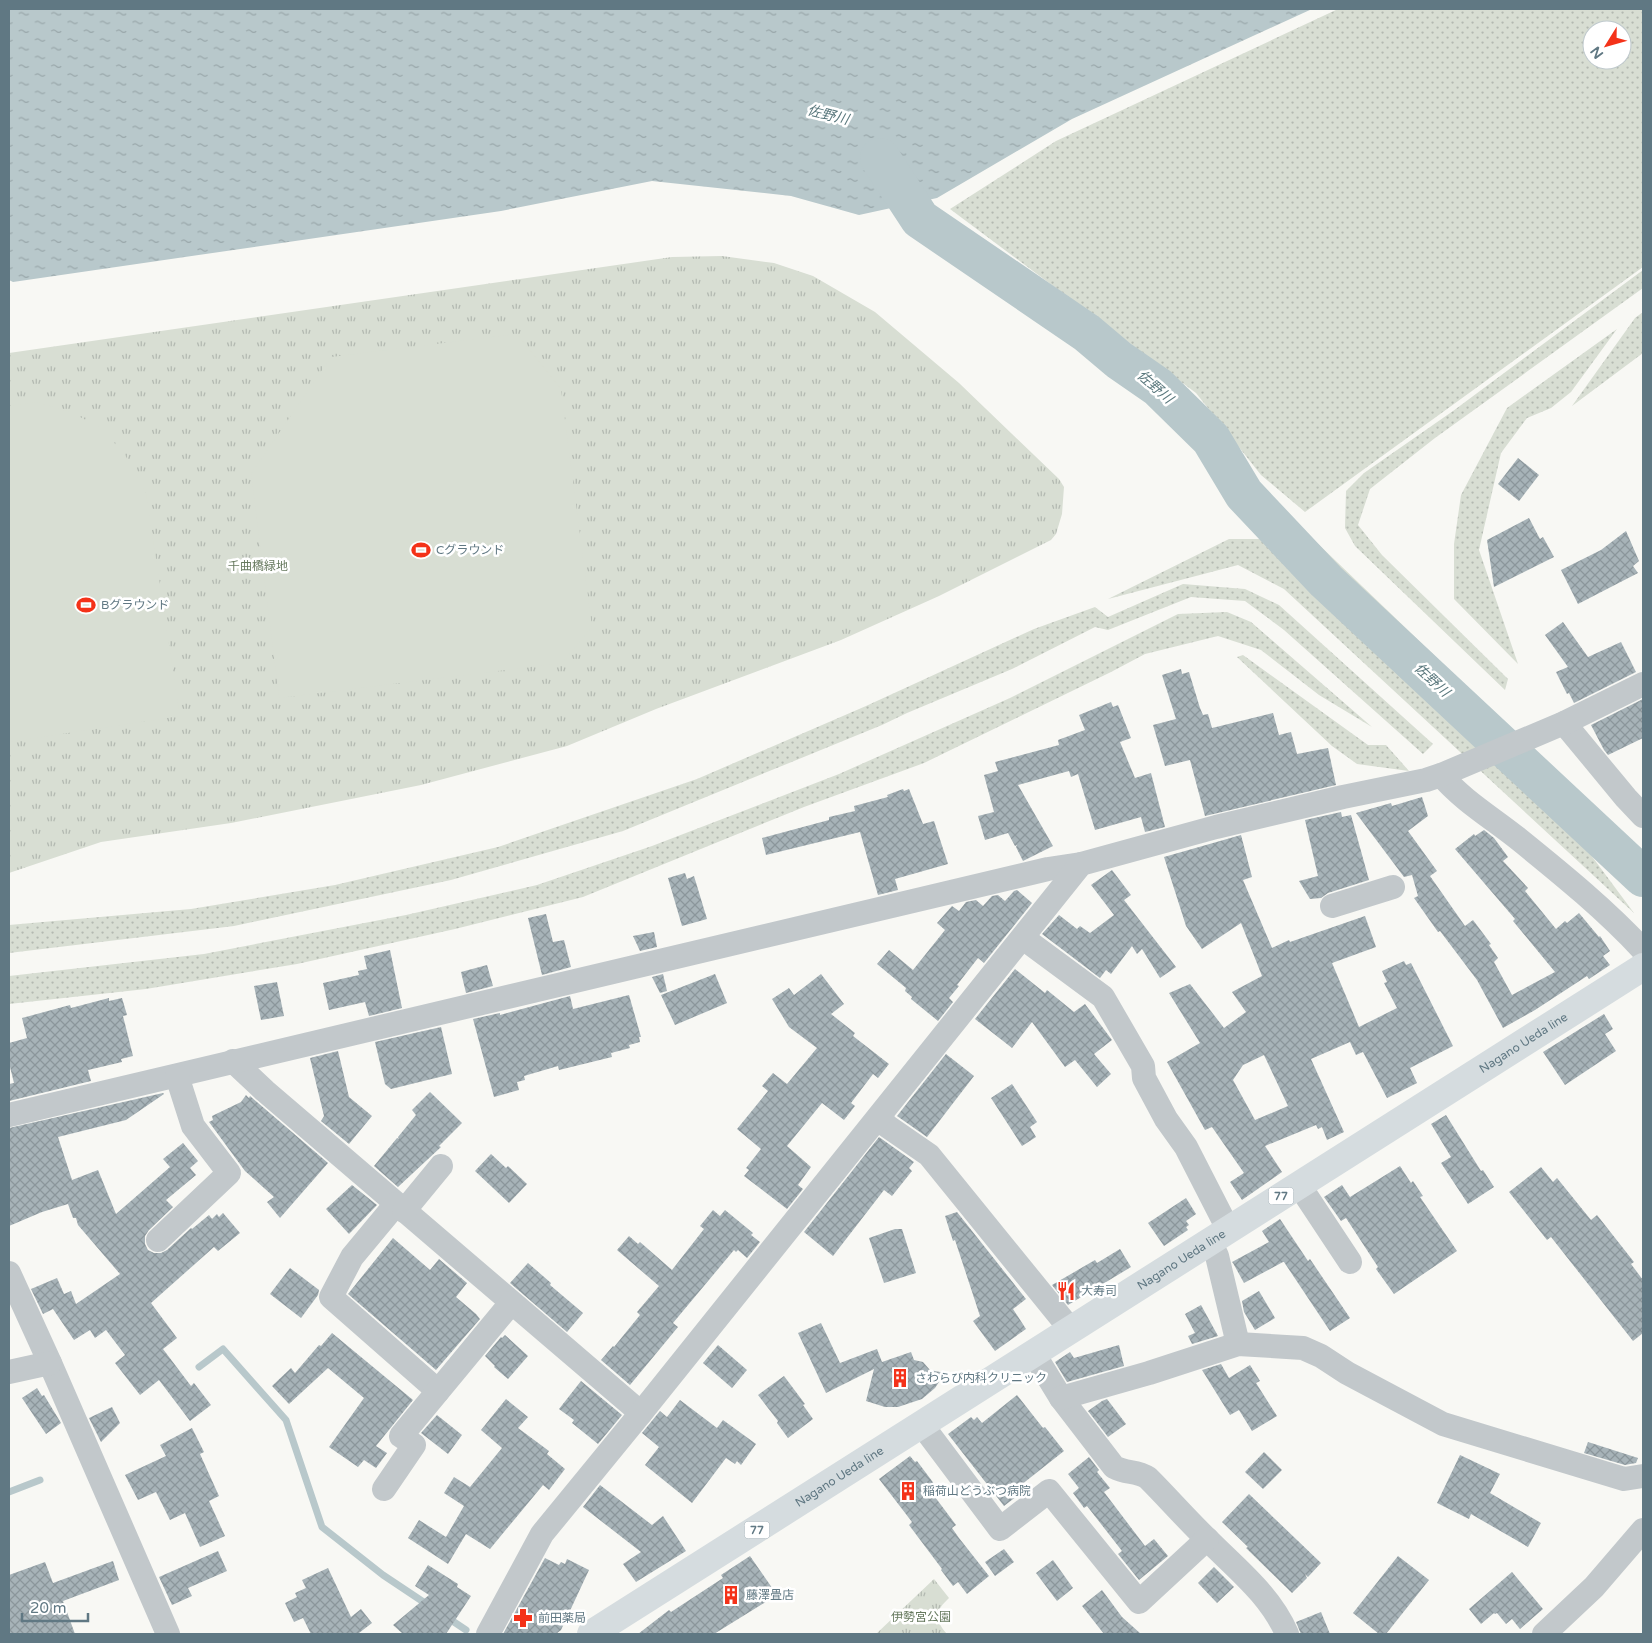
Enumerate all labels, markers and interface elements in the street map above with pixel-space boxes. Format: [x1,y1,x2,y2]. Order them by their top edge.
north arrow [1582,20,1632,70]
text: N [1587,43,1607,62]
water label: 佐野川 [806,102,852,129]
water label: 佐野川 [1134,367,1178,409]
sports icon: Cグラウンド [410,539,432,561]
place label: Cグラウンド [436,543,504,557]
park label: 千曲橋緑地 [228,559,288,573]
sports icon: Bグラウンド [75,594,97,616]
place label: Bグラウンド [101,598,169,612]
water label: 佐野川 [1411,659,1455,702]
street label: Nagano Ueda line [1477,1010,1570,1076]
road number: 77 [1268,1188,1294,1204]
street label: Nagano Ueda line [1135,1226,1228,1293]
restaurant icon: 大寿司 [1055,1280,1077,1302]
place label: 大寿司 [1081,1284,1117,1298]
building icon: さわらび内科クリニック [889,1367,911,1389]
place label: さわらび内科クリニック [915,1371,1047,1385]
street label: Nagano Ueda line [793,1443,886,1510]
building icon: 稲荷山どうぶつ病院 [897,1480,919,1502]
place label: 稲荷山どうぶつ病院 [923,1484,1031,1498]
road number: 77 [744,1522,770,1538]
building icon: 藤澤畳店 [720,1584,742,1606]
place label: 藤澤畳店 [746,1588,794,1602]
scale bar [22,1590,89,1622]
text: 20 m [30,1599,67,1617]
pharmacy icon: 前田薬局 [512,1607,534,1629]
park label: 伊勢宮公園 [891,1610,951,1624]
place label: 前田薬局 [538,1611,586,1625]

